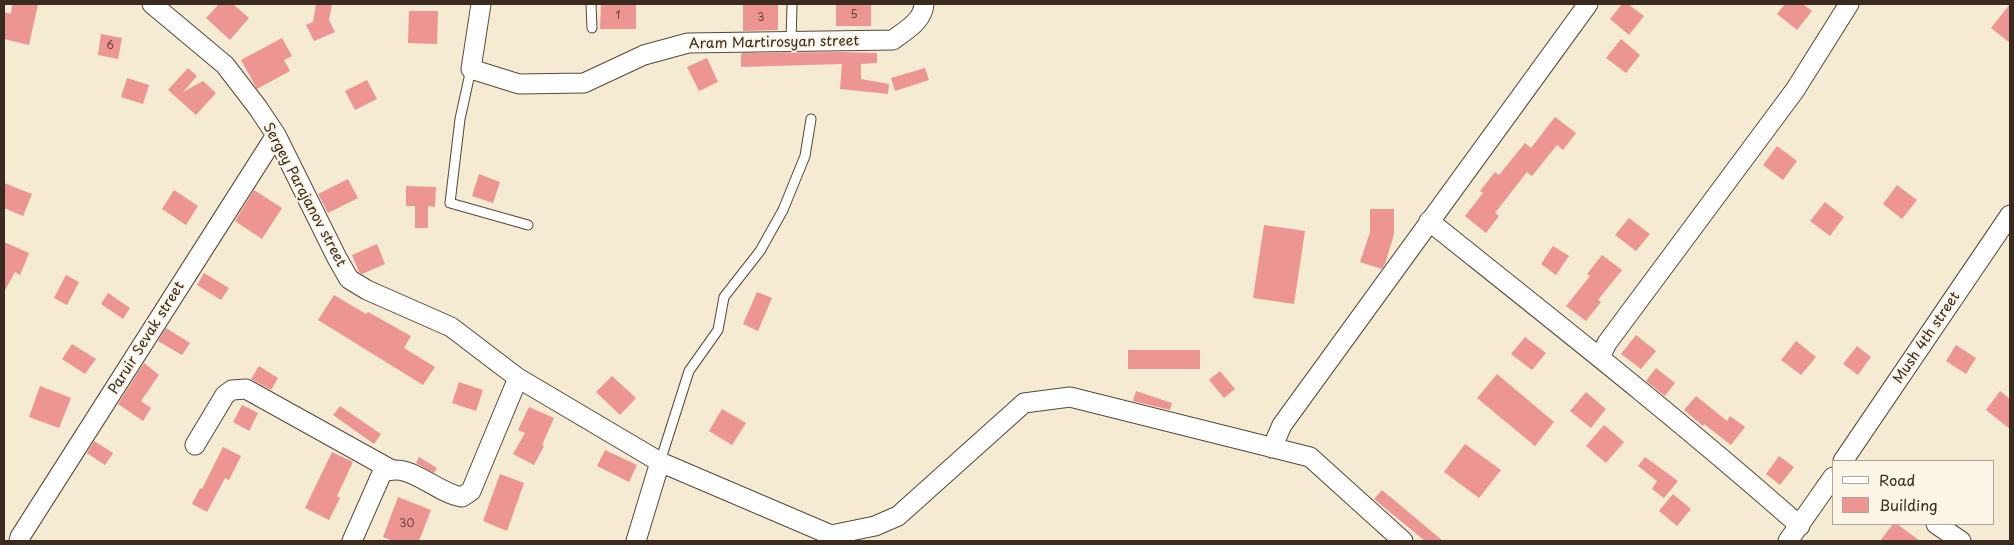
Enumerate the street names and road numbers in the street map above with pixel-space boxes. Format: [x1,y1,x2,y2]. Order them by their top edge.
street label: Aram Martirosyan street [689,33,859,53]
street label: Sergey Parajanov street [259,120,349,270]
street label: Paruir Sevak street [106,279,188,397]
street label: Mush 4th street [1890,289,1964,387]

